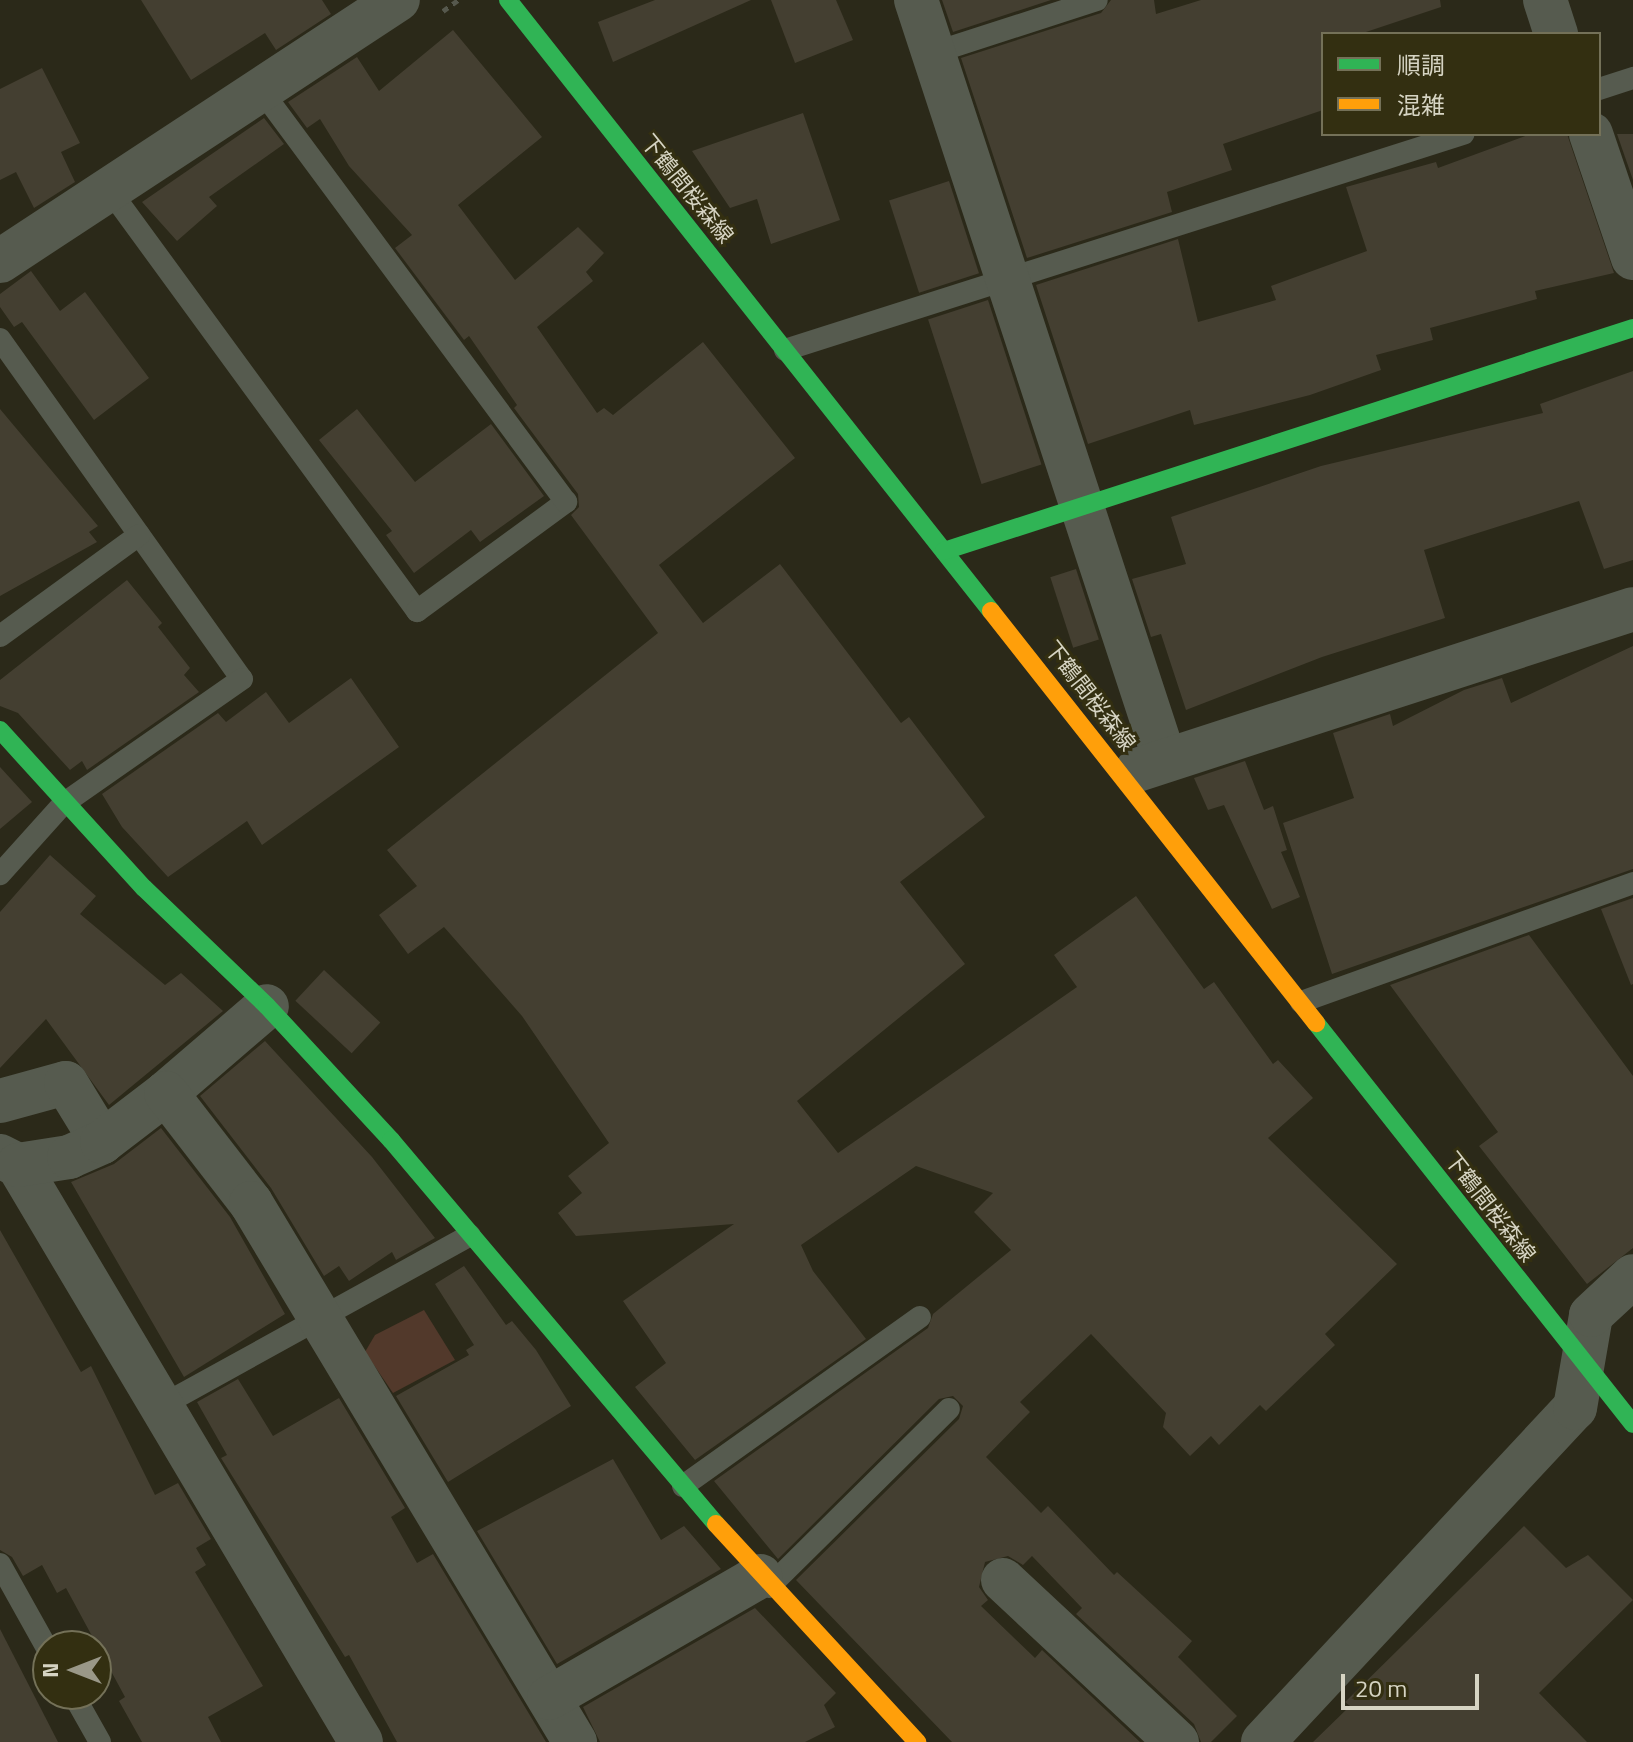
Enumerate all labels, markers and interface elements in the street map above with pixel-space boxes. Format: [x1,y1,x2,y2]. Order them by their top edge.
legend [1321,32,1601,136]
text: 順調 [1397,47,1445,83]
text: 混雑 [1397,87,1445,123]
street label: 下鶴間桜森線 [635,129,739,249]
street label: 下鶴間桜森線 [1039,636,1141,756]
street label: 下鶴間桜森線 [1439,1147,1541,1267]
north arrow [32,1630,112,1710]
scale bar [1345,1658,1483,1708]
text: N [33,1662,67,1678]
text: 20 m [1355,1670,1407,1706]

